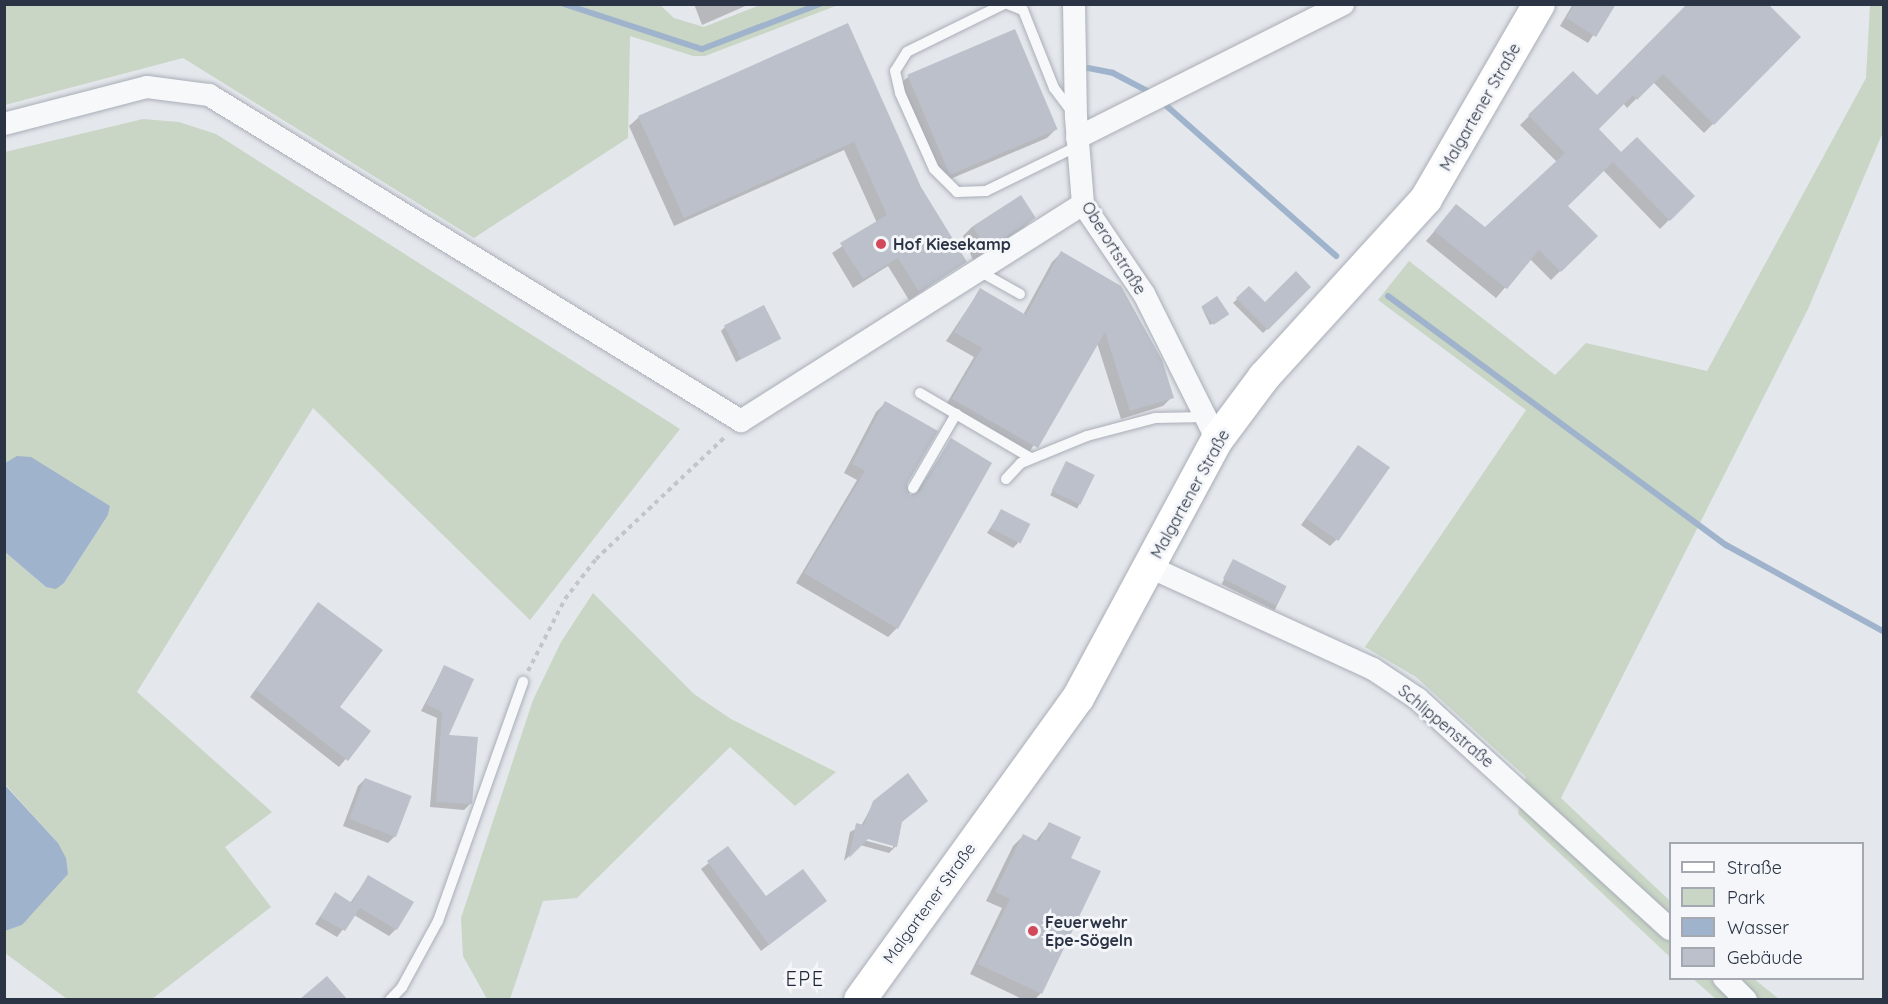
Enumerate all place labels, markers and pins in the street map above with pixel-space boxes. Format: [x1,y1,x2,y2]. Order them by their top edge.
place label: Hof Kiesekamp [893,234,1011,254]
marker: Hof Kiesekamp [874,237,888,251]
place label: Feuerwehr Epe-Sögeln [1045,912,1133,950]
marker: Feuerwehr Epe-Sögeln [1026,924,1040,938]

